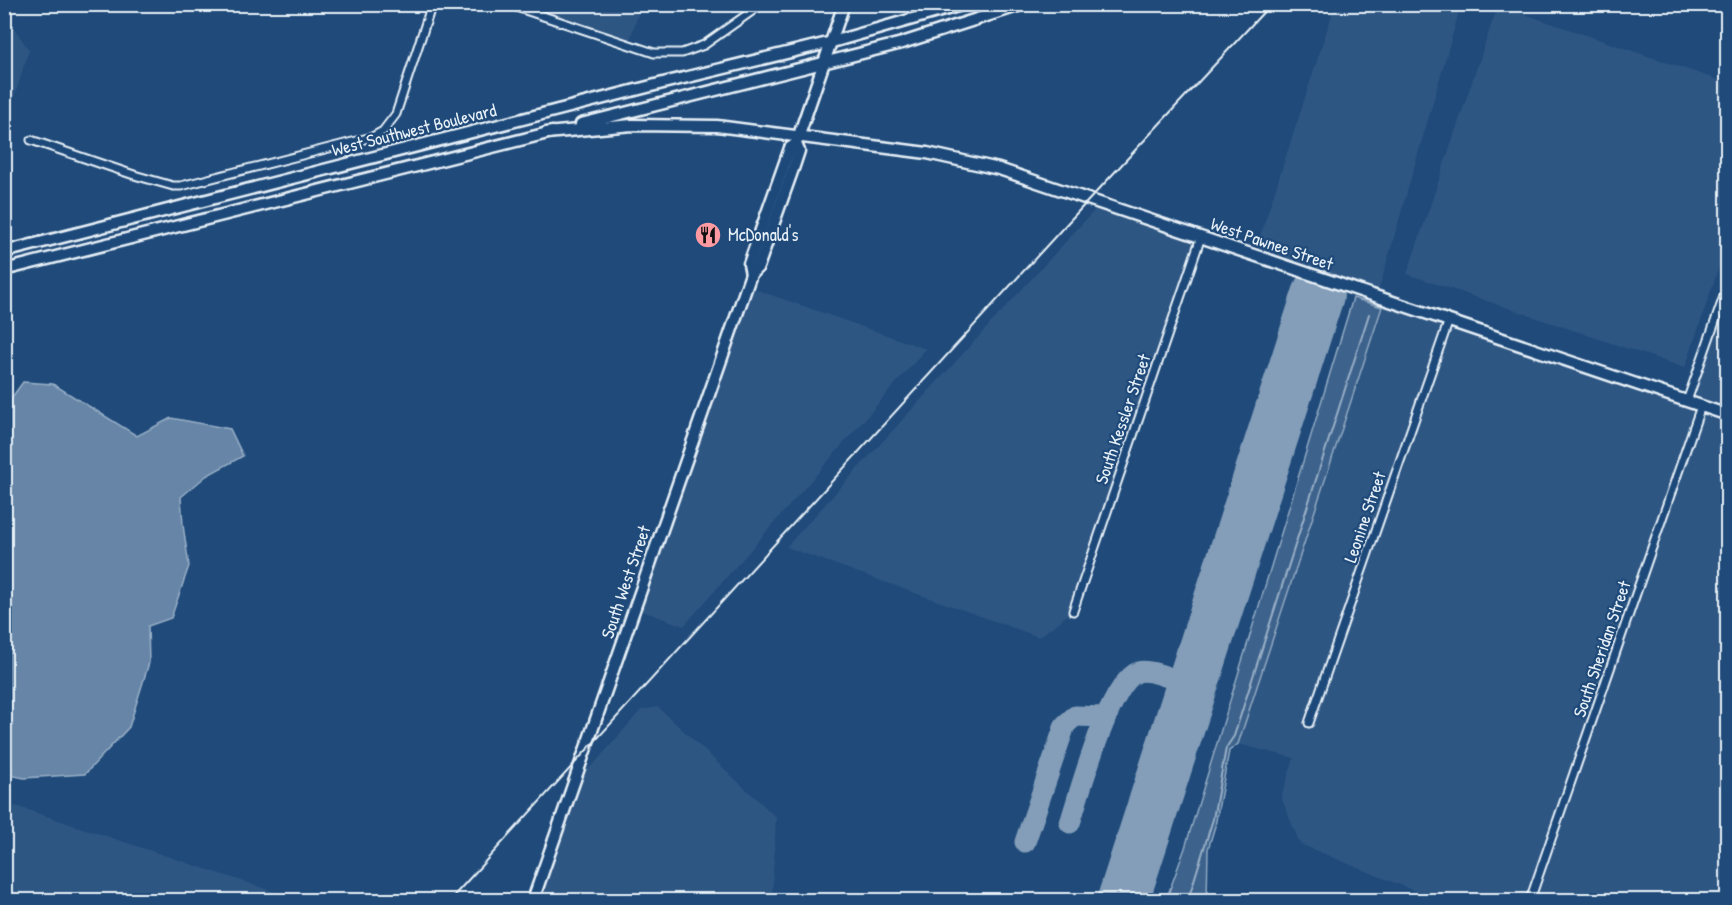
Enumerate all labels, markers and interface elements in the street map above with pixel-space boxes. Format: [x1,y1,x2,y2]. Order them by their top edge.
street label: West Southwest Boulevard [329,97,499,162]
street label: West Pawnee Street [1208,211,1338,276]
restaurant icon: McDonald's [693,220,723,250]
place label: McDonald's [728,222,798,247]
street label: South Kessler Street [1089,350,1157,487]
street label: Leonine Street [1337,467,1392,566]
street label: South West Street [594,521,657,642]
street label: South Sheridan Street [1566,576,1637,720]

